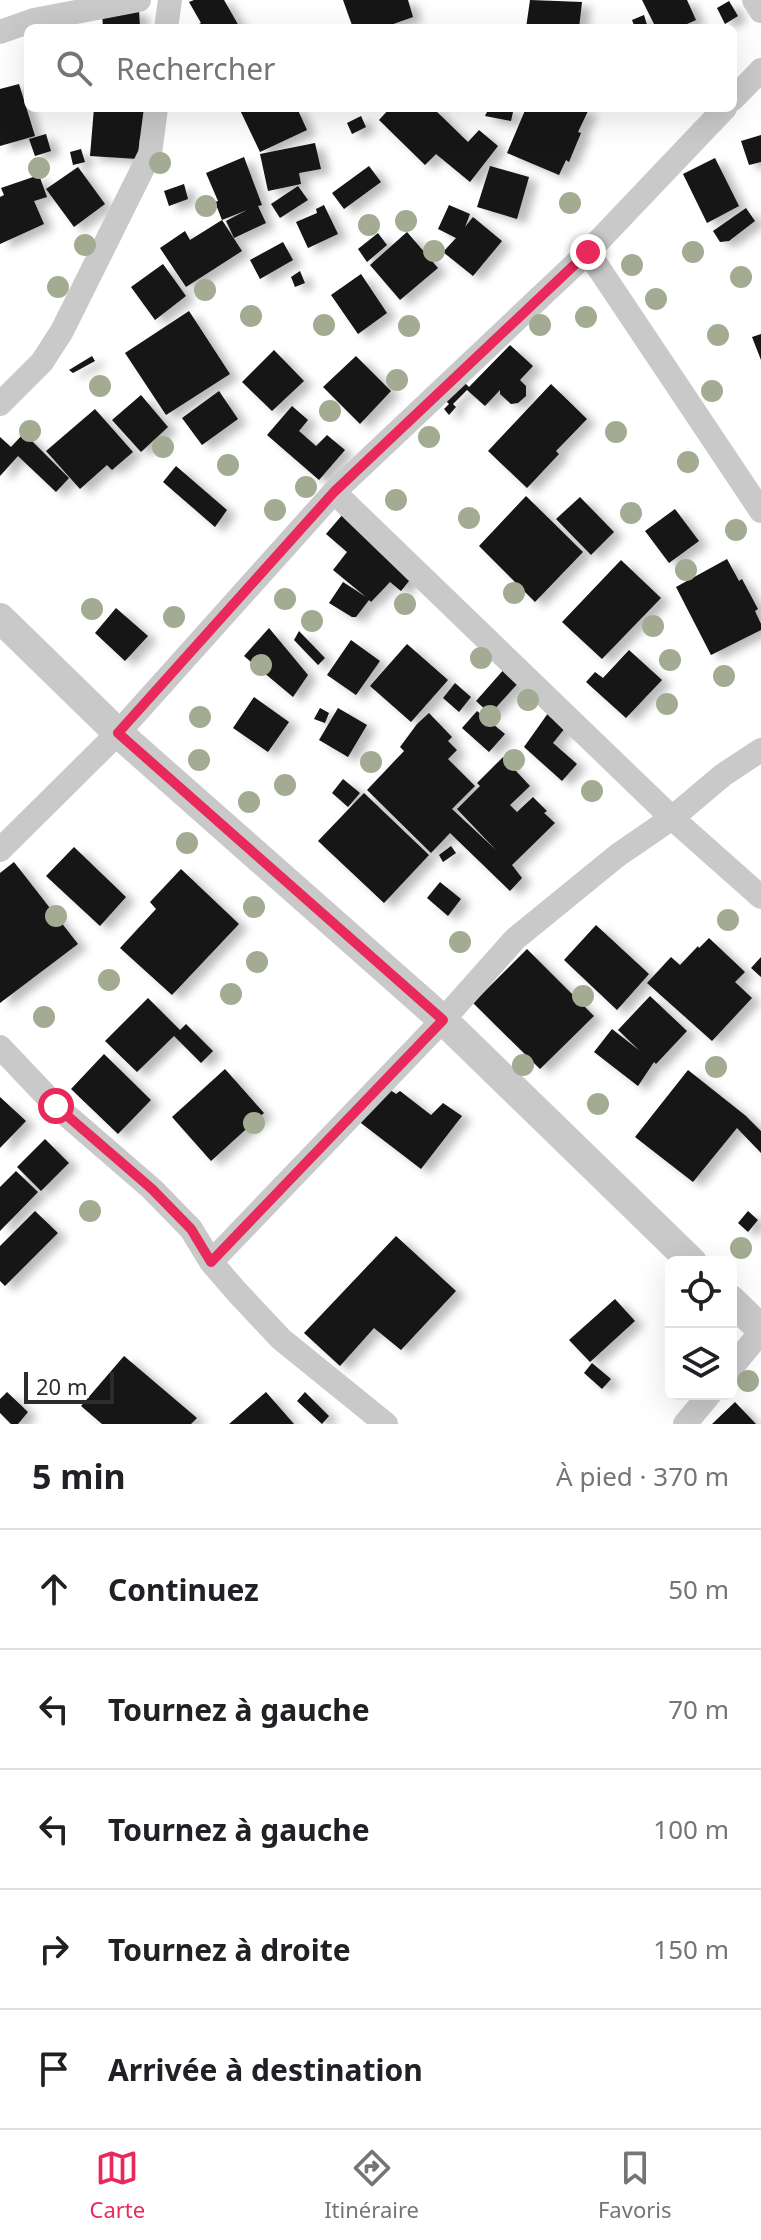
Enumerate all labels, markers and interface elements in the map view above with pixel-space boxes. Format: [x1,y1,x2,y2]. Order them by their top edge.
search box [24,24,737,112]
icon: search [52,46,96,90]
text: Rechercher [116,48,275,89]
route end [570,234,606,270]
route start [38,1088,74,1124]
map controls [665,1256,737,1400]
button: locate [665,1256,737,1328]
button: layers [665,1328,737,1400]
scale bar [24,1368,114,1404]
text: 20 m [36,1371,87,1401]
text: 5 min [32,1453,126,1499]
text: À pied · 370 m [556,1458,729,1494]
icon: ahead [32,1567,76,1611]
text: Continuez [108,1569,259,1610]
text: 50 m [668,1571,729,1607]
icon: left [32,1687,76,1731]
text: Tournez à gauche [108,1689,370,1730]
text: 70 m [668,1691,729,1727]
icon: left [32,1807,76,1851]
text: Tournez à gauche [108,1809,370,1850]
text: 100 m [653,1811,729,1847]
icon: right [32,1927,76,1971]
text: Tournez à droite [108,1929,351,1970]
text: 150 m [653,1931,729,1967]
icon: arrive [32,2047,76,2091]
text: Arrivée à destination [108,2049,423,2090]
tab: Carte [89,2146,145,2224]
tab: Itinéraire [324,2146,419,2224]
tab: Favoris [598,2146,672,2224]

